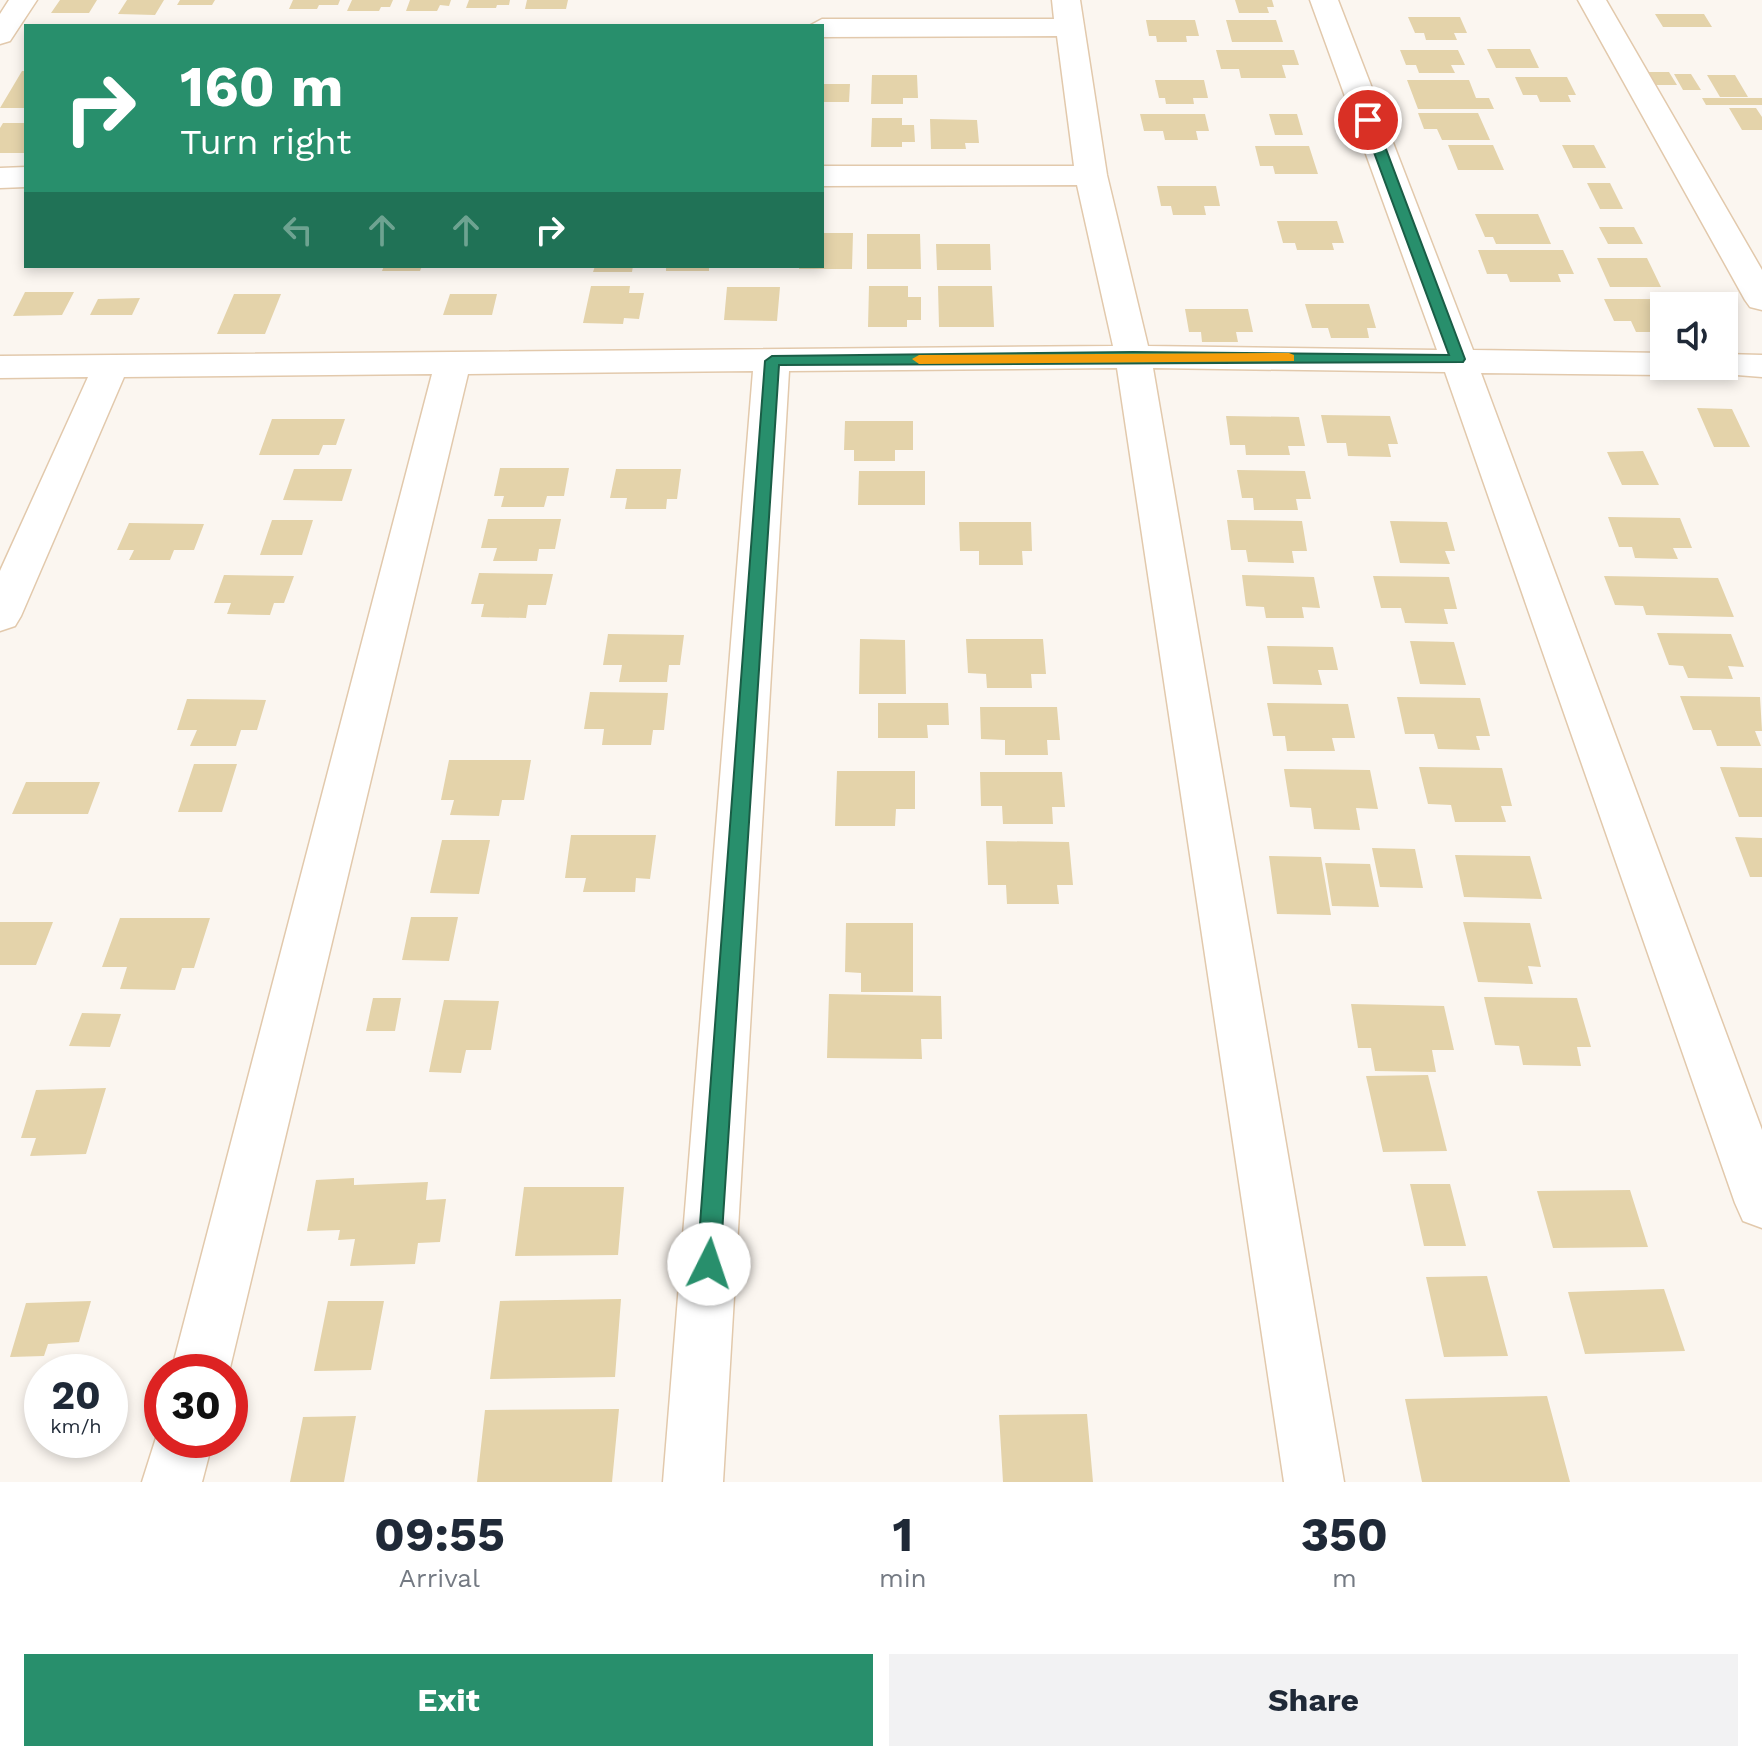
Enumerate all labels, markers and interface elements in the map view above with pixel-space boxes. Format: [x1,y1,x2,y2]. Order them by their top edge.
text: 160 m [180,54,343,120]
icon: right [48,56,152,160]
pin [1334,86,1402,154]
icon: arrive [1346,98,1390,142]
text: Turn right [180,121,351,163]
icon: left [276,208,320,252]
icon: ahead [360,208,404,252]
icon: ahead [444,208,488,252]
icon: right [528,208,572,252]
map controls [1650,292,1738,380]
button: sound [1650,292,1738,380]
position arrow [667,1222,751,1306]
speed limit sign: 30 [144,1354,248,1458]
text: 20 [51,1372,101,1419]
text: km/h [50,1414,102,1438]
text: 09:55 [374,1506,505,1563]
text: 1 [892,1506,913,1563]
text: 350 [1301,1506,1388,1563]
text: Arrival [399,1563,480,1593]
text: min [879,1563,927,1593]
text: m [1332,1563,1357,1593]
button: Exit [24,1654,873,1746]
button: Share [889,1654,1738,1746]

